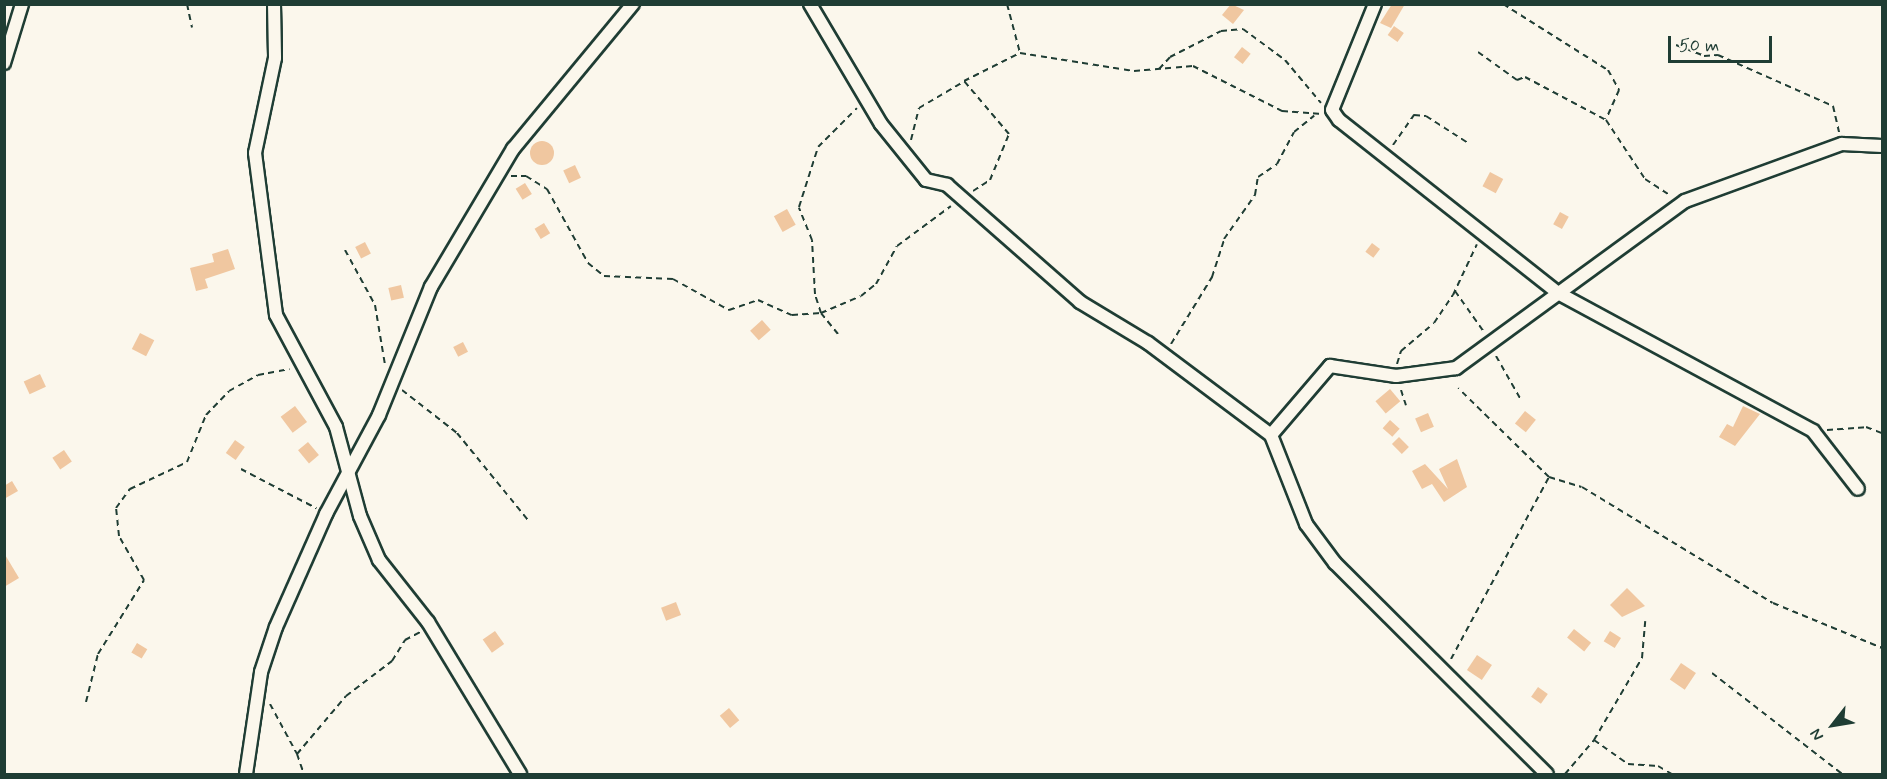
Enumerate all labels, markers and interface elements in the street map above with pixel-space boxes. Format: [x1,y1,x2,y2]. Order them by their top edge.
scale bar [1671,24,1774,62]
text: 50 m [1679,34,1719,58]
north arrow [1803,695,1863,755]
text: N [1805,725,1829,745]

